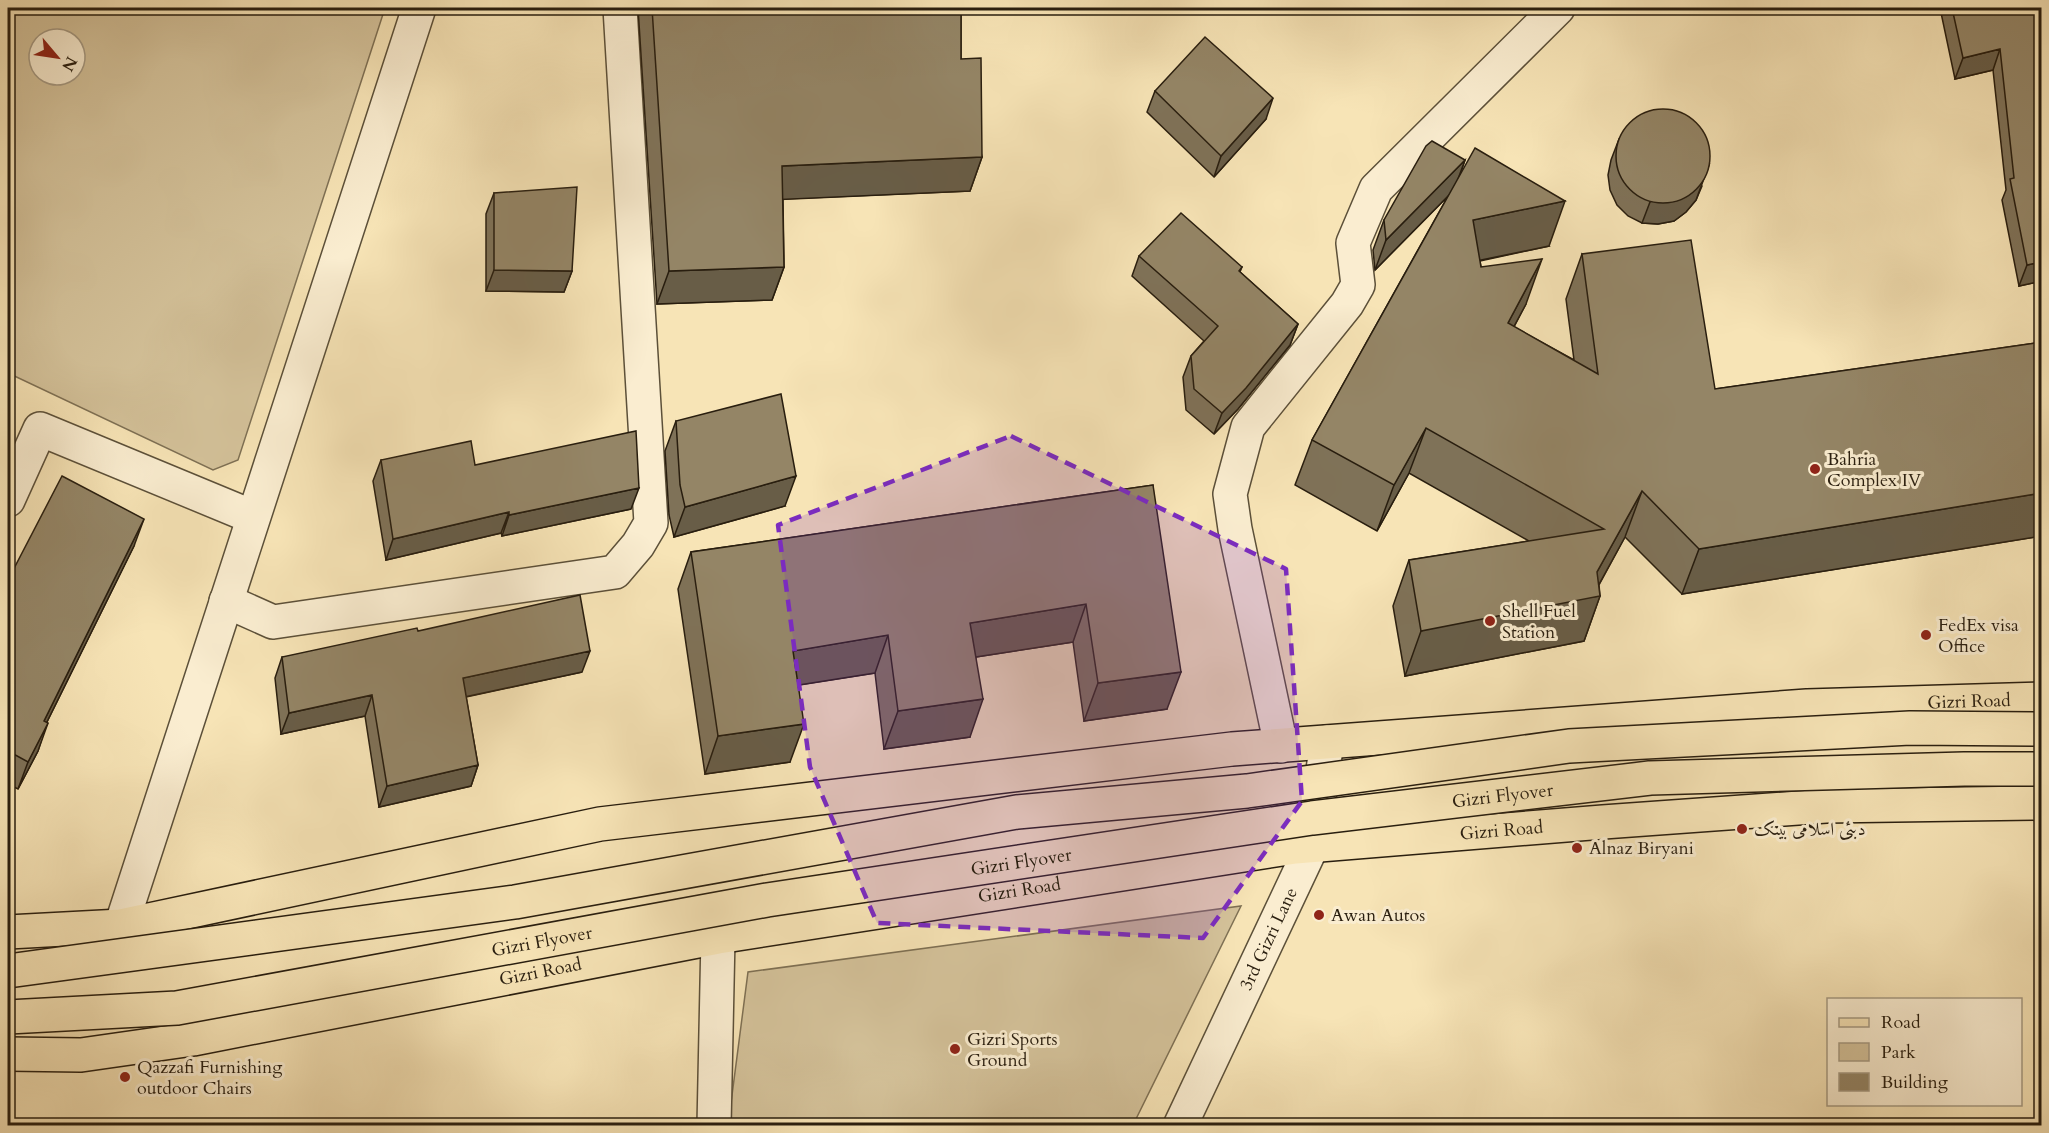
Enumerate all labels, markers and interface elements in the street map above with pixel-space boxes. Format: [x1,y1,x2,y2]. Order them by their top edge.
north arrow [27,27,87,87]
text: N [56,52,82,75]
place label: Bahria Complex IV [1827,447,1922,493]
marker: Bahria Complex IV [1808,462,1822,476]
place label: Shell Fuel Station [1502,599,1576,645]
place label: FedEx visa Office [1938,613,2019,659]
marker: Shell Fuel Station [1483,614,1497,628]
marker: FedEx visa Office [1919,628,1933,642]
street label: Gizri Road [1927,687,2011,715]
street label: Gizri Flyover [1450,777,1555,814]
street label: Gizri Road [1459,814,1544,846]
place label: دبئی اسلامی بینک [1754,817,1866,842]
marker: دبئی اسلامی بینک [1735,822,1749,836]
place label: Alnaz Biryani [1589,836,1694,861]
marker: Alnaz Biryani [1570,841,1584,855]
street label: Gizri Flyover [969,842,1074,882]
street label: Gizri Road [976,871,1063,909]
street label: 3rd Gizri Lane [1233,883,1303,994]
place label: Awan Autos [1331,903,1425,928]
marker: Awan Autos [1312,908,1326,922]
street label: Gizri Flyover [489,920,594,963]
street label: Gizri Road [497,951,584,992]
legend [1827,998,2022,1106]
text: Road [1881,1010,1921,1035]
place label: Gizri Sports Ground [967,1027,1057,1073]
text: Park [1881,1040,1916,1065]
marker: Gizri Sports Ground [948,1042,962,1056]
place label: Qazzafi Furnishing outdoor Chairs [137,1055,283,1101]
marker: Qazzafi Furnishing outdoor Chairs [118,1070,132,1084]
text: Building [1881,1070,1949,1095]

